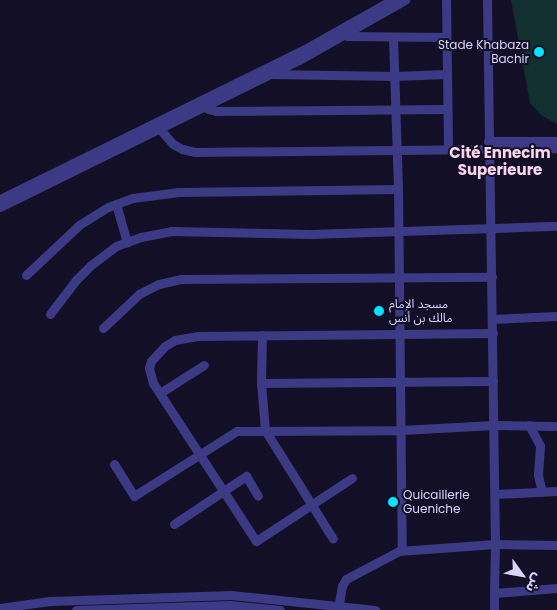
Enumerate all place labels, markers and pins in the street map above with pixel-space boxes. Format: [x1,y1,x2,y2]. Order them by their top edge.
place label: Stade Khabaza Bachir [438,38,529,66]
marker: Stade Khabaza Bachir [533,46,545,58]
place label: مسجد الإمام مالك بن أنس [389,297,453,325]
marker: مسجد الإمام مالك بن أنس [373,305,385,317]
place label: Quicaillerie Gueniche [403,488,470,516]
marker: Quicaillerie Gueniche [387,496,399,508]

